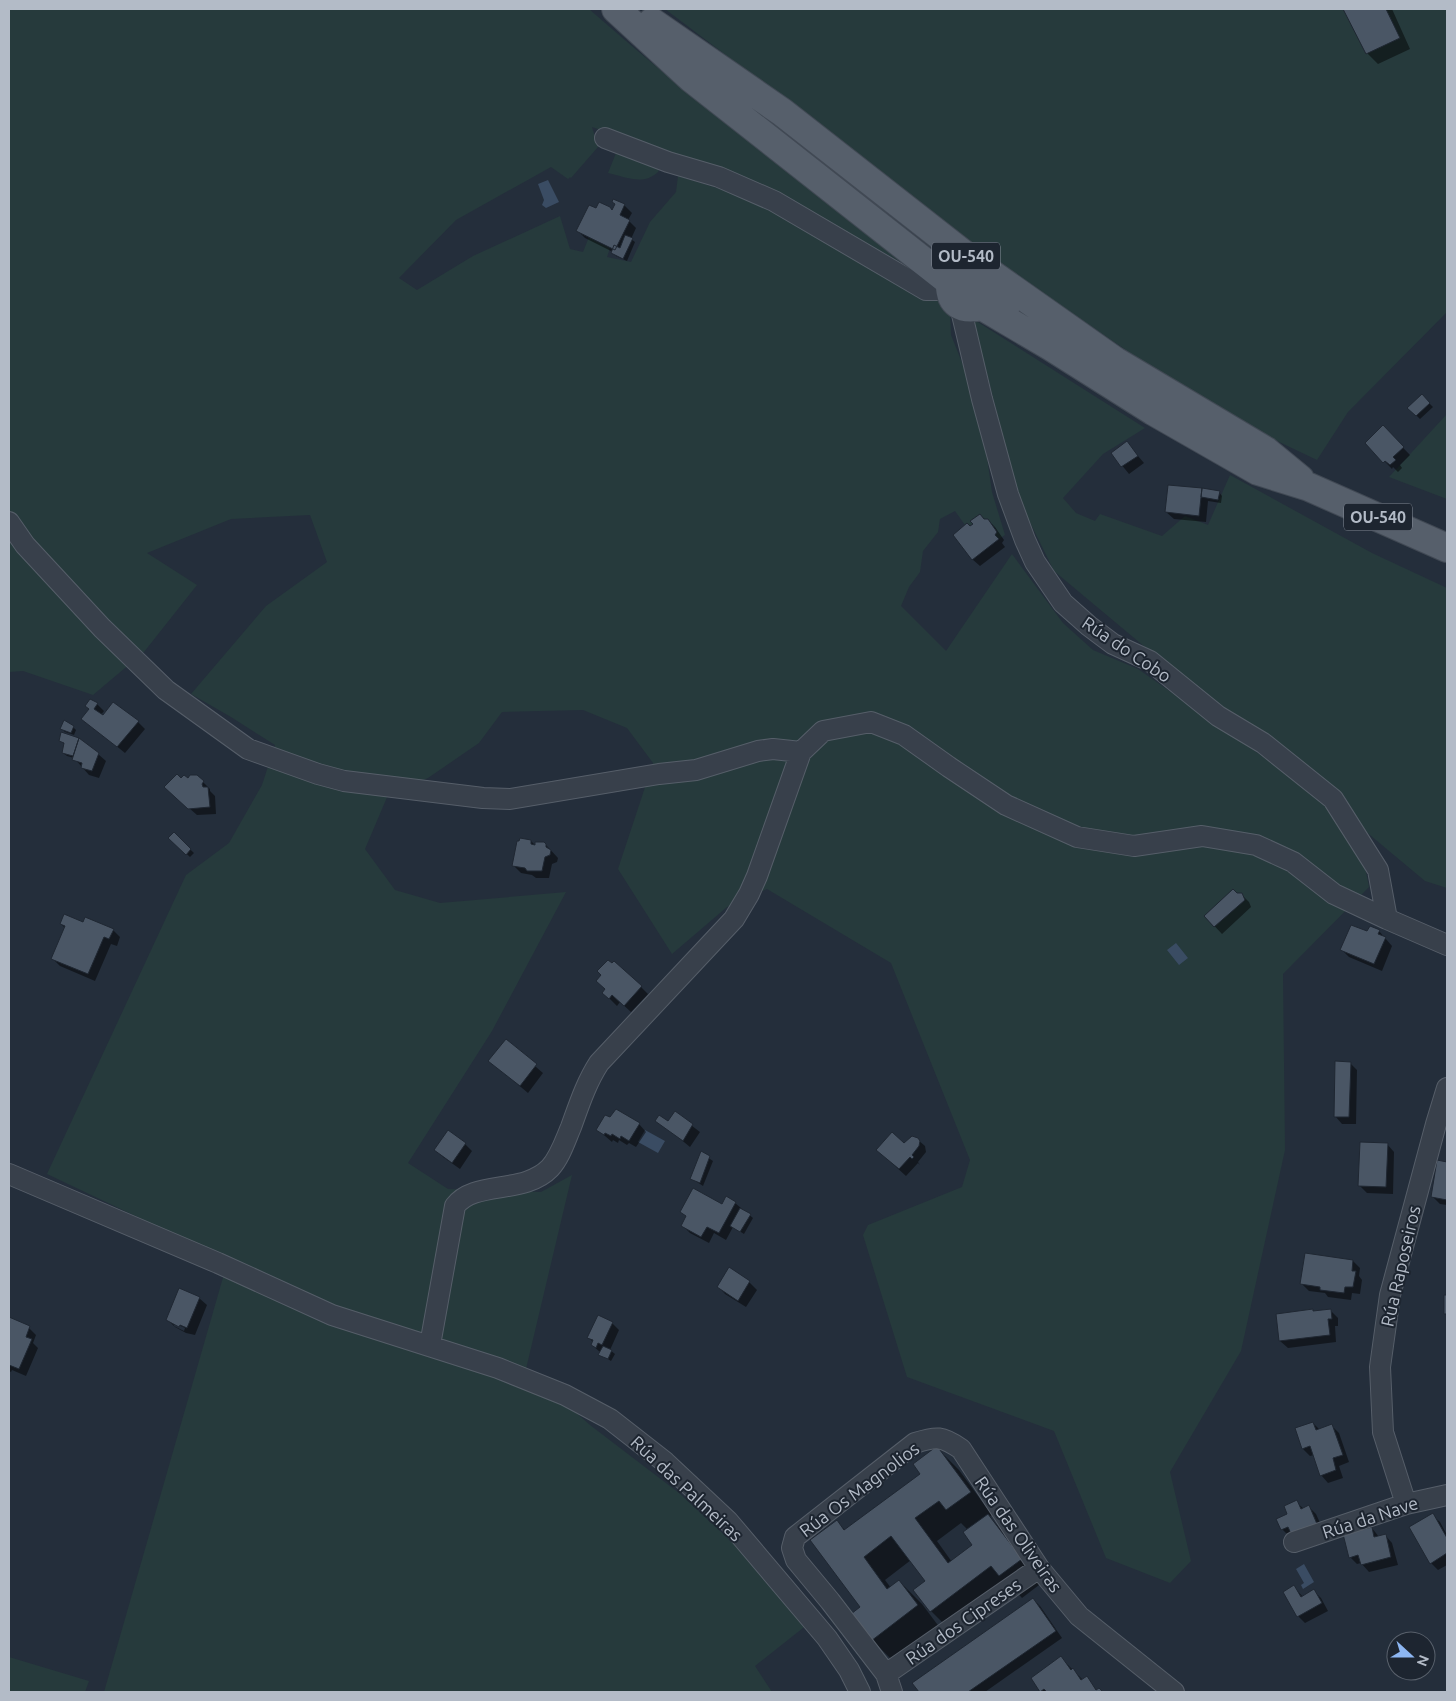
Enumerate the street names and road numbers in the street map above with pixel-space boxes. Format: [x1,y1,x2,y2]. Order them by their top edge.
road number: OU-540 [932,242,1000,270]
road number: OU-540 [1344,504,1412,530]
street label: Rúa do Cobo [1079,612,1175,686]
street label: Rúa Raposeiros [1376,1203,1424,1328]
street label: Rúa das Palmeiras [627,1431,747,1545]
street label: Rúa Os Magnolios [795,1437,923,1540]
street label: Rúa das Oliveiras [972,1472,1066,1596]
street label: Rúa da Nave [1320,1492,1420,1542]
street label: Rúa dos Cipreses [902,1574,1025,1668]

